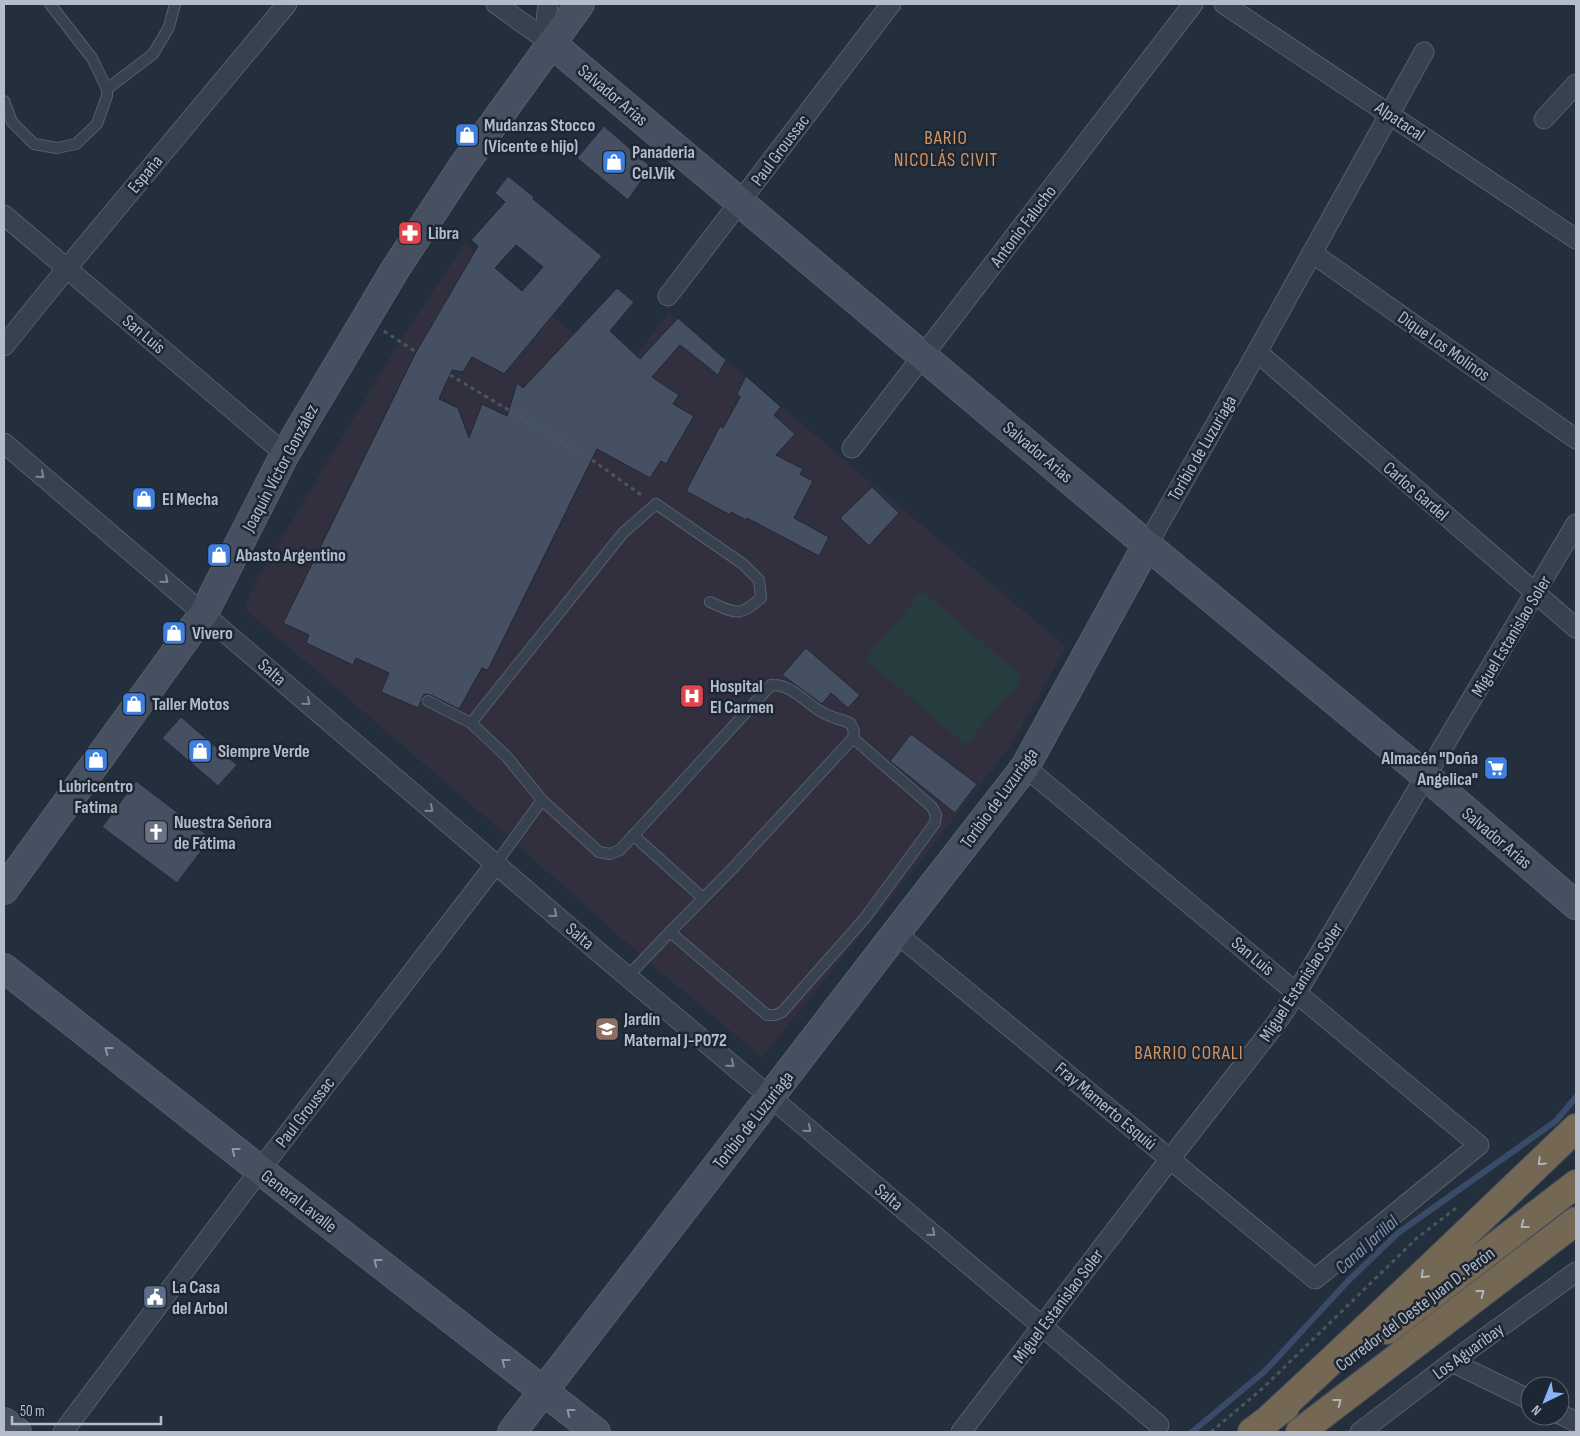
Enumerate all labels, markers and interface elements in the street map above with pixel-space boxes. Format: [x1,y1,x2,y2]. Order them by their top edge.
street label: Salvador Arias [574,60,652,131]
street label: Alpatacal [1370,97,1428,146]
street label: Paul Groussac [747,111,814,190]
place label: Mudanzas Stocco (Vicente e hijo) [484,115,595,157]
shop icon: Mudanzas Stocco (Vicente e hijo) [454,122,480,148]
district label: BARIO NICOLÁS CIVIT [894,127,998,172]
place label: Panaderia Cel.Vik [632,142,695,184]
shop icon: Panaderia Cel.Vik [601,149,627,175]
street label: España [124,151,167,197]
street label: Antonio Falucho [985,181,1061,272]
pharmacy icon: Libra [397,220,423,246]
place label: Libra [428,223,459,244]
street label: Dique Los Molinos [1394,307,1494,386]
street label: San Luis [118,311,169,358]
street label: Toribio de Luzuriaga [1164,392,1241,505]
street label: Joaquín Víctor González [238,401,323,536]
street label: Salvador Arias [999,417,1077,488]
street label: Carlos Gardel [1379,457,1453,525]
one-way arrow [35,469,44,478]
shop icon: El Mecha [131,486,157,512]
place label: El Mecha [162,489,218,510]
shop icon: Abasto Argentino [206,542,232,568]
place label: Abasto Argentino [235,545,346,566]
street label: Miguel Estanislao Soler [1467,572,1556,701]
one-way arrow [159,574,168,583]
shop icon: Vivero [161,620,187,646]
place label: Vivero [192,623,233,644]
street label: Salta [253,655,290,690]
place label: Hospital El Carmen [710,676,774,718]
hospital icon: Hospital El Carmen [679,683,705,709]
shop icon: Taller Motos [121,691,147,717]
place label: Taller Motos [152,694,229,715]
one-way arrow [302,697,311,706]
shop icon: Siempre Verde [187,738,213,764]
place label: Siempre Verde [218,741,310,762]
street label: Toribio de Luzuriaga [956,744,1043,852]
shop icon: Lubricentro Fatima [83,747,109,773]
place label: Almacén "Doña Angelica" [1381,748,1478,790]
supermarket icon: Almacén "Doña Angelica" [1483,755,1509,781]
place label: Lubricentro Fatima [59,776,133,818]
one-way arrow [425,803,434,812]
street label: Salvador Arias [1458,803,1536,874]
place label: Nuestra Señora de Fátima [174,812,272,854]
church icon: Nuestra Señora de Fátima [143,819,169,845]
one-way arrow [548,909,557,918]
street label: Salta [561,919,598,954]
street label: Miguel Estanislao Soler [1255,919,1348,1046]
street label: San Luis [1227,933,1278,980]
place label: Jardín Maternal J-P072 [623,1009,727,1051]
school or university icon: Jardín Maternal J-P072 [594,1016,620,1042]
district label: BARRIO CORALI [1134,1042,1244,1065]
one-way arrow [105,1048,114,1056]
street label: Fray Mamerto Esquiú [1051,1058,1161,1155]
one-way arrow [726,1059,735,1068]
street label: Toribio de Luzuriaga [709,1067,798,1173]
street label: Paul Groussac [271,1073,339,1152]
one-way arrow [802,1123,811,1131]
one-way arrow [232,1148,241,1157]
one-way arrow [1538,1156,1547,1165]
street label: General Lavalle [257,1165,341,1237]
street label: Salta [870,1180,907,1215]
water label: Canal Jarillal [1331,1210,1404,1279]
one-way arrow [1521,1220,1530,1228]
one-way arrow [926,1228,935,1236]
street label: Corredor del Oeste Juan D. Perón [1332,1243,1499,1376]
street label: Miguel Estanislao Soler [1009,1245,1108,1368]
one-way arrow [374,1259,383,1267]
one-way arrow [1421,1269,1430,1278]
place label: La Casa del Arbol [172,1277,228,1319]
public building icon: La Casa del Arbol [142,1284,168,1310]
one-way arrow [1475,1291,1484,1299]
street label: Los Aguaribay [1429,1319,1508,1384]
one-way arrow [502,1359,511,1367]
north arrow [1520,1376,1570,1426]
scale bar [12,1394,161,1426]
one-way arrow [1332,1399,1342,1408]
text: N [1528,1401,1545,1419]
text: 50 m [20,1402,45,1421]
one-way arrow [566,1409,576,1418]

